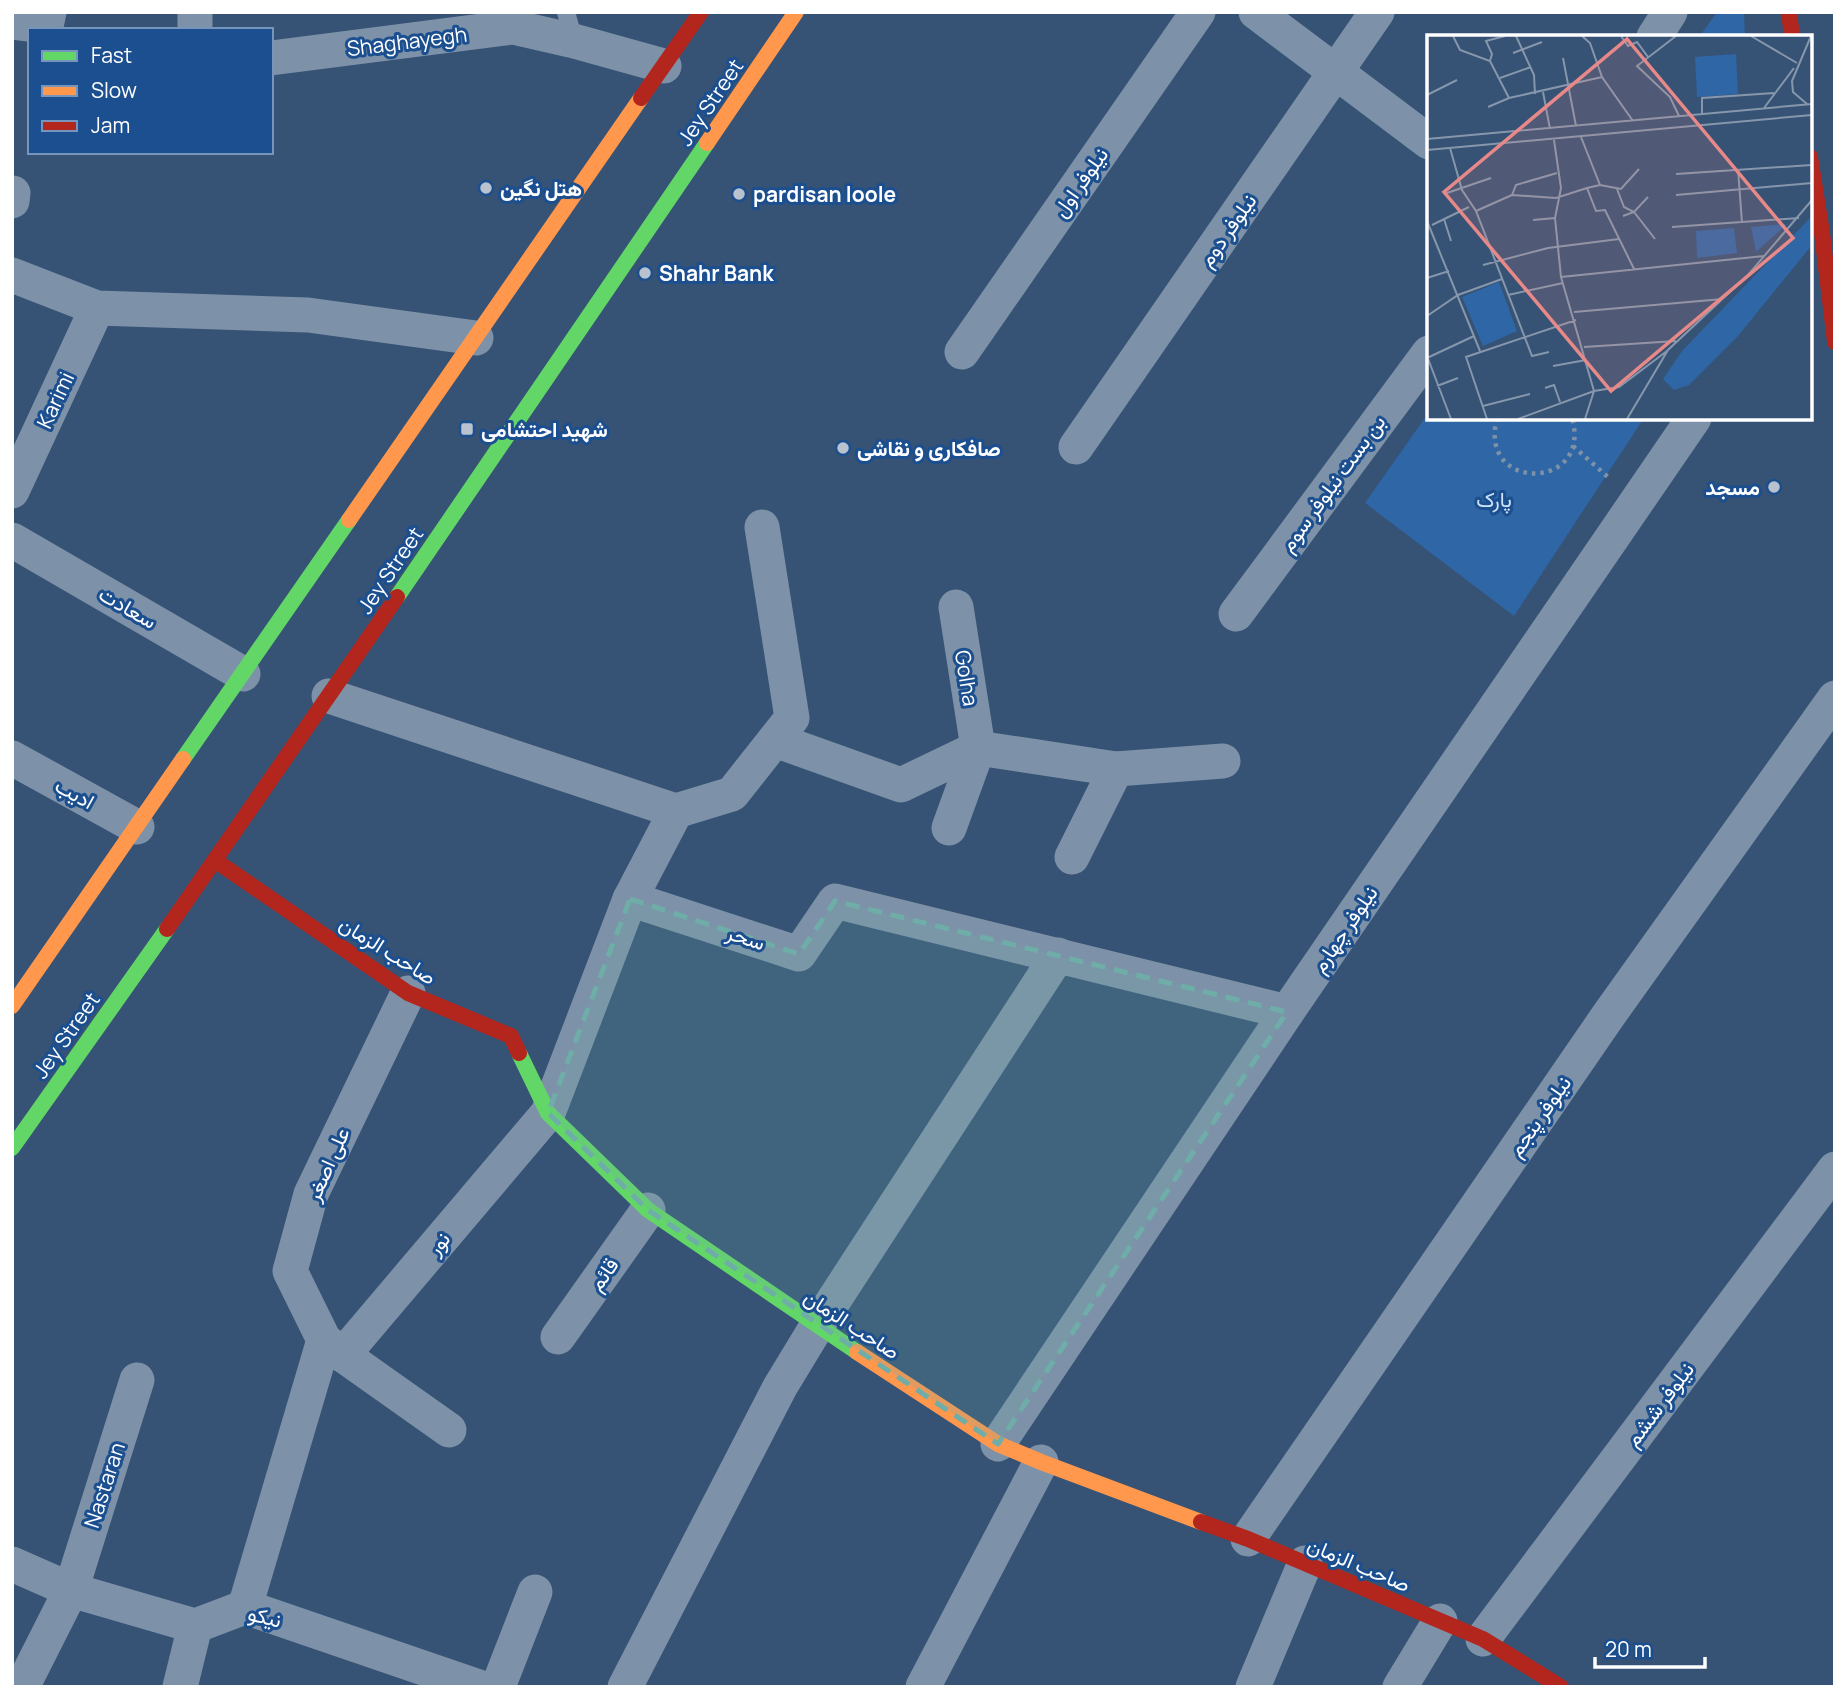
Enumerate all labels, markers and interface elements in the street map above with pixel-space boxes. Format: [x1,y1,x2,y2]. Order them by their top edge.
street label: Shaghayegh [345,20,469,62]
legend [28,28,273,154]
inset map [1427,35,1812,420]
text: Fast [91,41,132,69]
street label: Jey Street [671,53,749,151]
text: Slow [91,76,137,104]
text: Jam [91,111,130,139]
street label: نیلوفر اول [1046,142,1114,222]
place label: هتل نگین [500,174,582,202]
marker: هتل نگین [478,180,494,196]
place label: pardisan loole [753,180,896,208]
marker: pardisan loole [731,186,747,202]
street label: نیلوفر دوم [1192,188,1263,273]
place label: Shahr Bank [659,259,774,287]
marker: Shahr Bank [637,265,653,281]
street label: Karimi [30,367,80,433]
street label: بن بست نیلوفر سوم [1273,409,1392,558]
place label: شهید احتشامی [481,415,608,443]
marker: شهید احتشامی [459,421,475,437]
place label: صافکاری و نقاشی [857,434,1001,462]
marker: صافکاری و نقاشی [835,440,851,456]
place label: مسجد [1705,473,1760,501]
marker: مسجد [1766,479,1782,495]
park label: پارک [1476,485,1512,514]
street label: Jey Street [351,521,429,619]
street label: سعادت [94,579,162,635]
street label: Golha [949,648,985,708]
street label: ادیب [50,771,100,815]
street label: نیلوفر چهارم [1305,880,1384,979]
street label: صاحب الزمان [334,909,442,991]
street label: سحر [722,917,769,956]
street label: Jey Street [26,987,106,1083]
street label: نیلوفر پنجم [1501,1070,1578,1163]
street label: علی اصغر [298,1123,356,1206]
street label: نور [419,1225,456,1261]
street label: قائم [582,1252,625,1297]
street label: صاحب الزمان [799,1283,905,1365]
street label: نیلوفر ششم [1618,1356,1701,1453]
street label: Nastaran [77,1439,131,1531]
street label: صاحب الزمان [1303,1530,1415,1598]
street label: نیکو [245,1598,285,1634]
scale bar [1595,1626,1705,1670]
text: 20 m [1605,1635,1652,1663]

